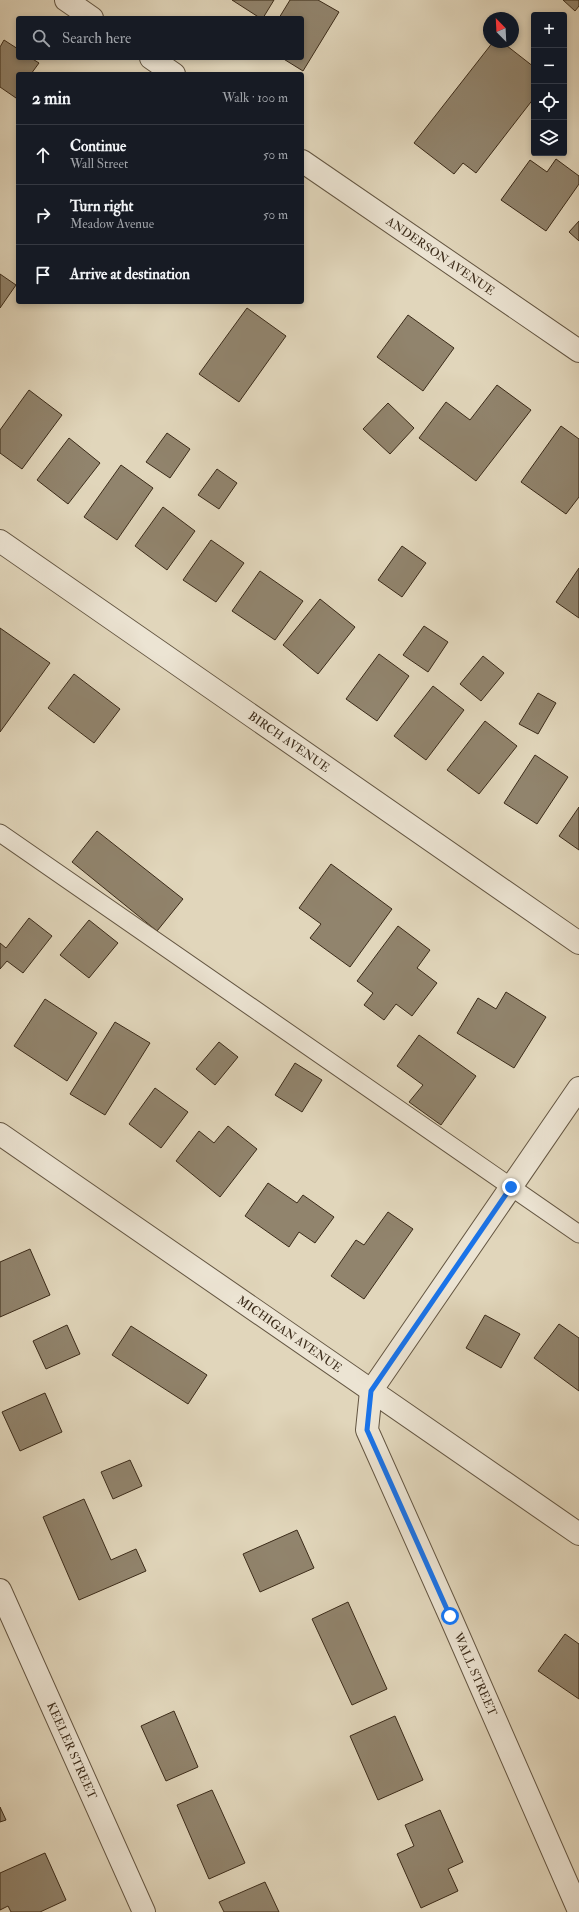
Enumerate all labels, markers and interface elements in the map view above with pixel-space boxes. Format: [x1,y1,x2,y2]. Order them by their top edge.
north arrow [483,12,519,48]
map controls [531,12,567,156]
button: + [531,12,567,48]
search box [16,16,304,60]
icon: search [30,27,52,49]
text: Search here [62,29,131,48]
button: − [531,48,567,84]
button: locate [531,84,567,120]
text: 2 min [32,88,71,109]
text: Walk · 100 m [222,90,288,106]
button: layers [531,120,567,156]
text: Continue [70,137,126,156]
icon: ahead [32,144,54,166]
text: 50 m [263,147,288,163]
text: Wall Street [70,156,128,172]
text: Turn right [70,197,133,216]
icon: right [32,204,54,226]
text: 50 m [263,207,288,223]
street label: ANDERSON AVENUE [382,213,498,299]
text: Meadow Avenue [70,216,154,232]
icon: arrive [32,264,54,286]
text: Arrive at destination [70,265,190,284]
street label: BIRCH AVENUE [245,709,333,776]
route end [502,1178,520,1196]
street label: MICHIGAN AVENUE [234,1293,345,1376]
route start [441,1607,459,1625]
street label: WALL STREET [450,1630,500,1719]
street label: KEELER STREET [43,1700,100,1802]

